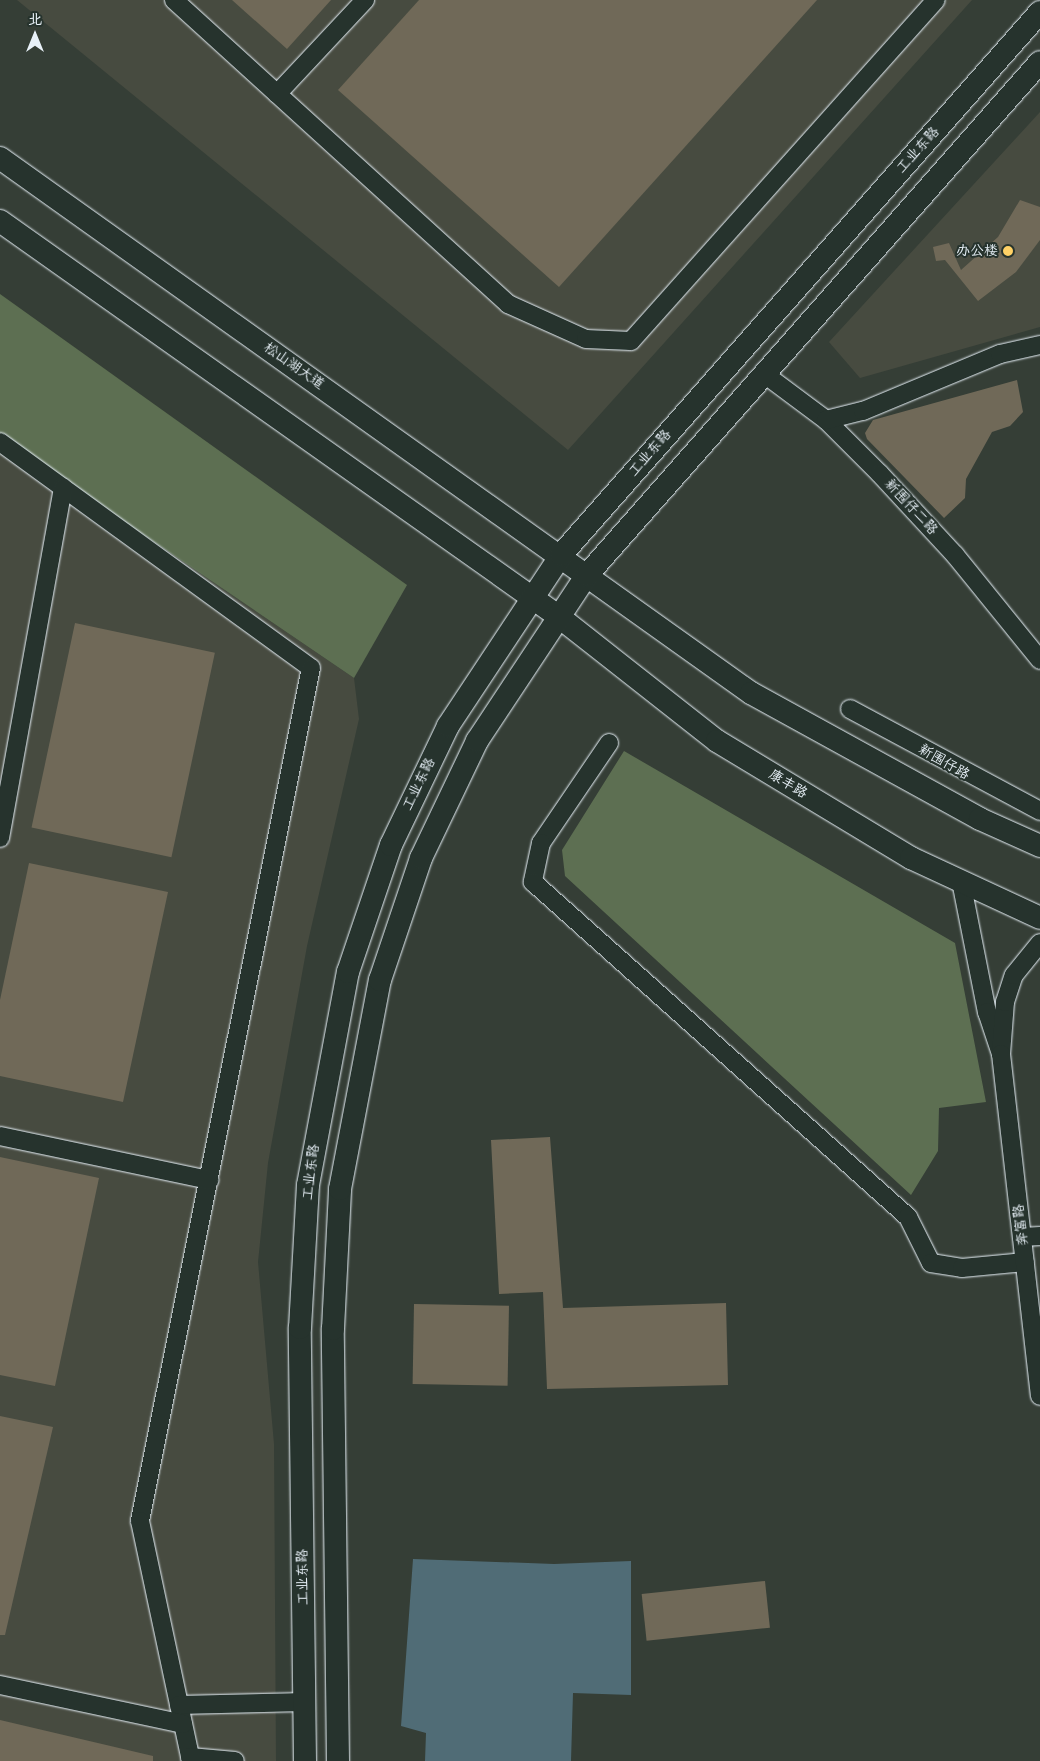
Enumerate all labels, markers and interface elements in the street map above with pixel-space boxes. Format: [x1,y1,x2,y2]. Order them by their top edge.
north arrow [10,10,60,60]
text: 北 [28,11,42,28]
street label: 工业东路 [893,124,943,176]
place label: 办公楼 [956,243,998,259]
marker: 办公楼 [1002,245,1014,257]
street label: 松山湖大道 [261,339,327,393]
street label: 工业东路 [625,426,675,480]
street label: 新围仔二路 [881,476,941,538]
street label: 新围仔路 [916,741,972,783]
street label: 工业东路 [399,755,439,813]
street label: 康丰路 [766,766,810,802]
street label: 工业东路 [299,1143,323,1201]
street label: 奔富路 [1010,1203,1032,1247]
street label: 工业东路 [294,1549,312,1605]

